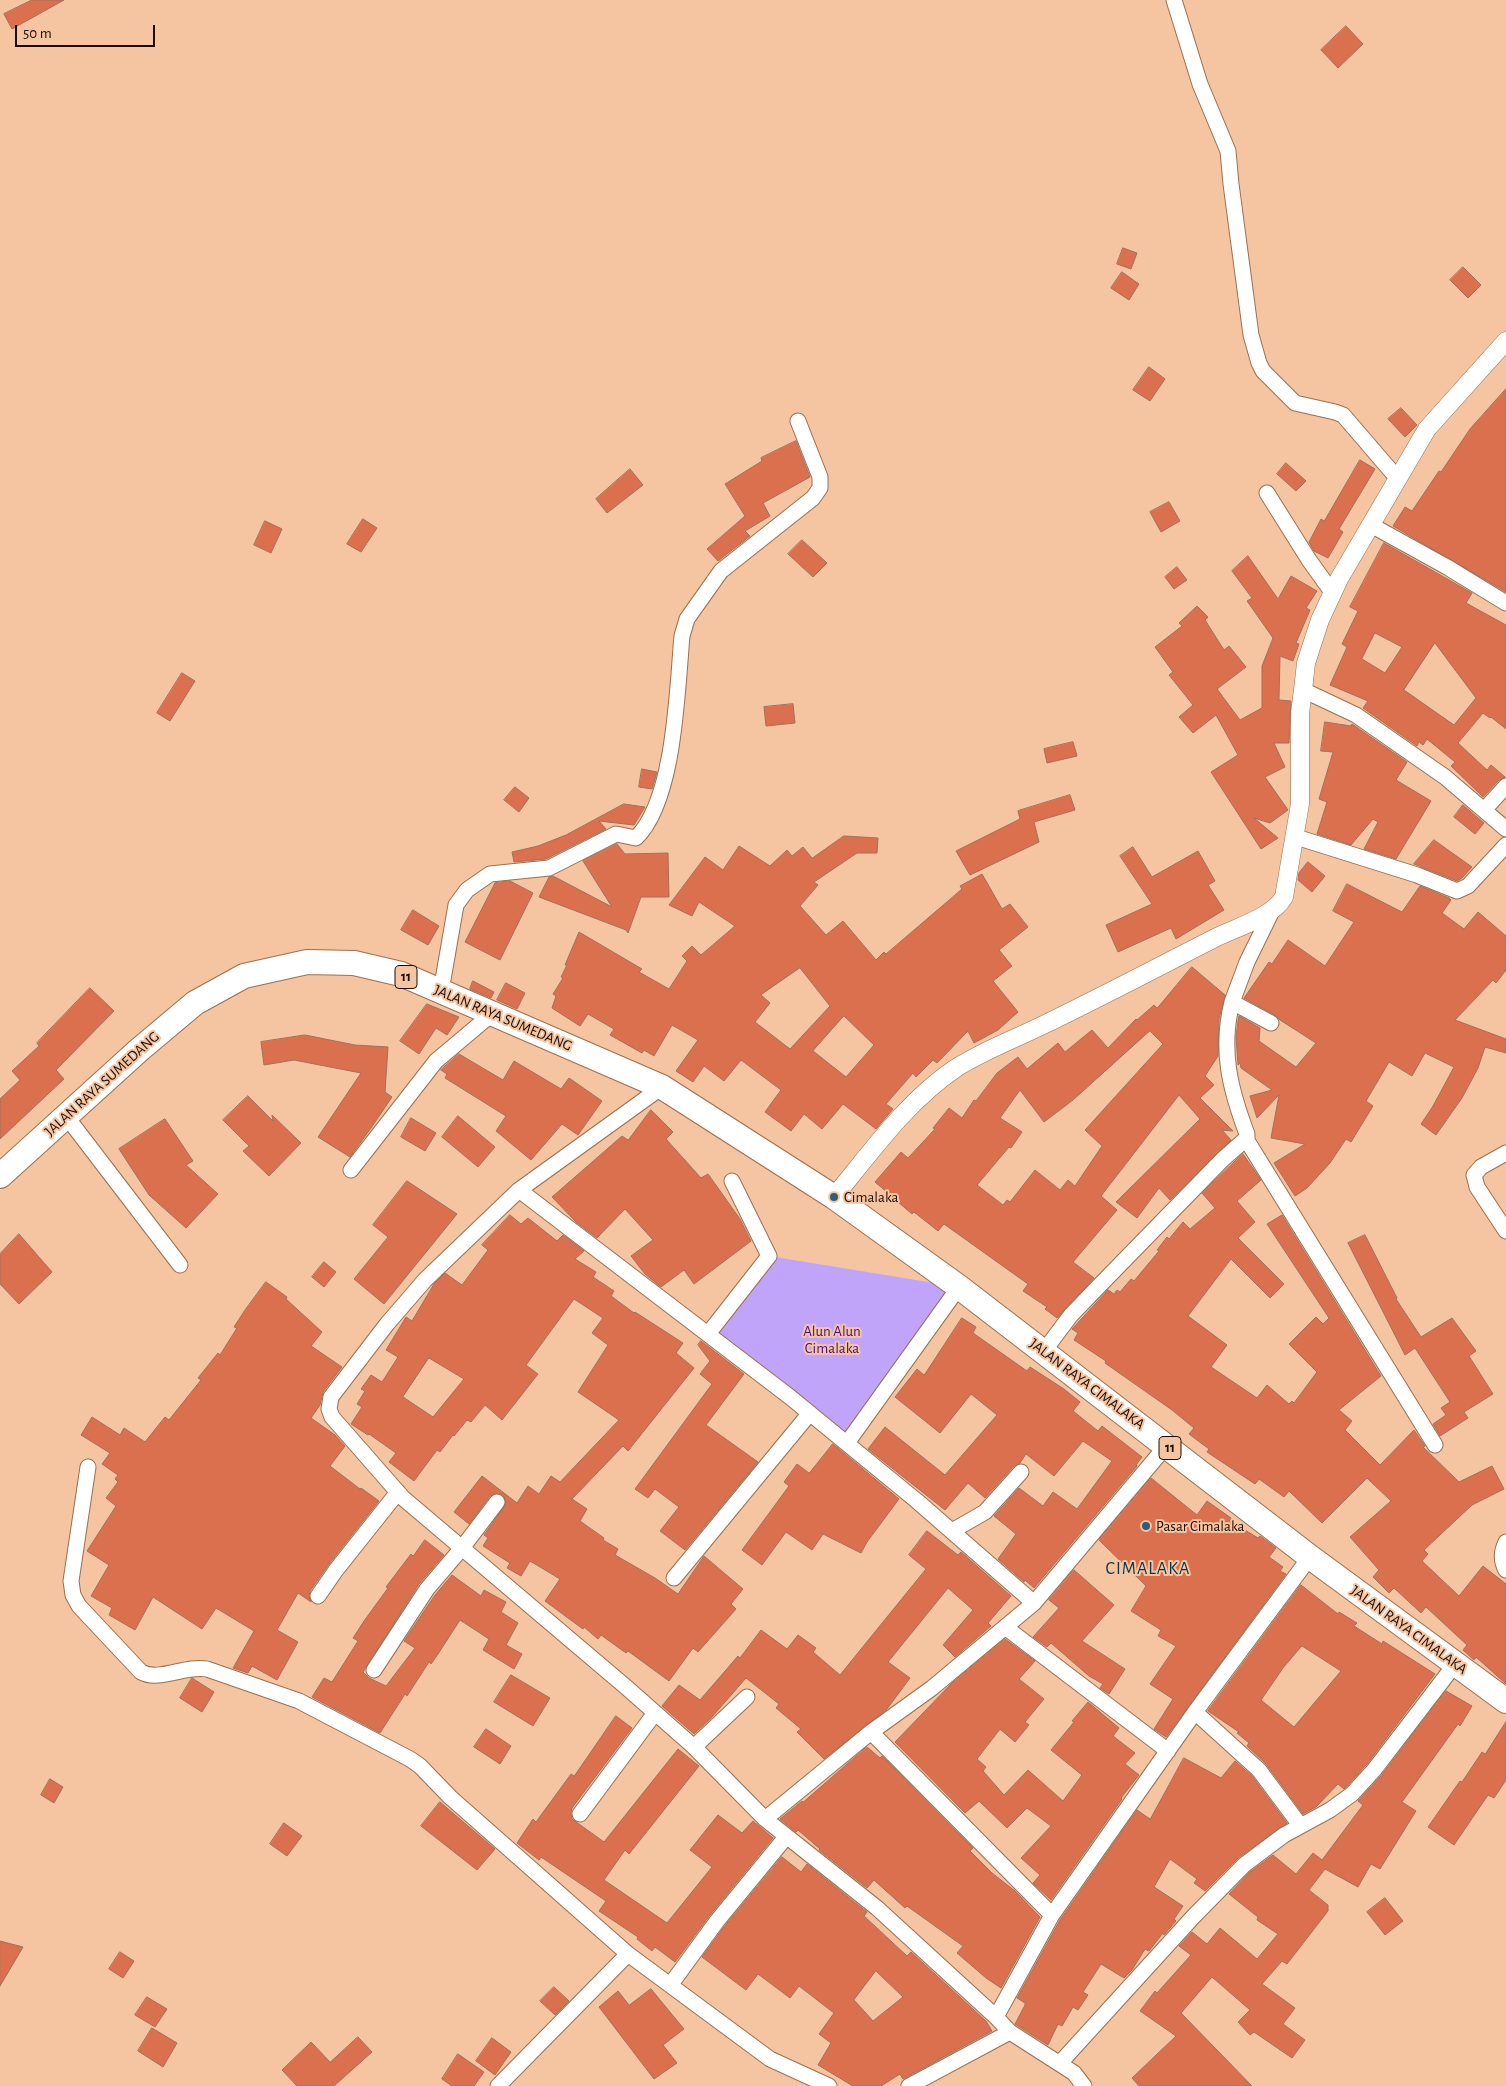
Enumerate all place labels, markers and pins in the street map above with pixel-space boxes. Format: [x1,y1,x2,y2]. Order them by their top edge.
place label: Cimalaka [844,1188,898,1206]
marker: Cimalaka [828,1191,840,1203]
place label: Pasar Cimalaka [1156,1517,1244,1535]
marker: Pasar Cimalaka [1140,1520,1152,1532]

